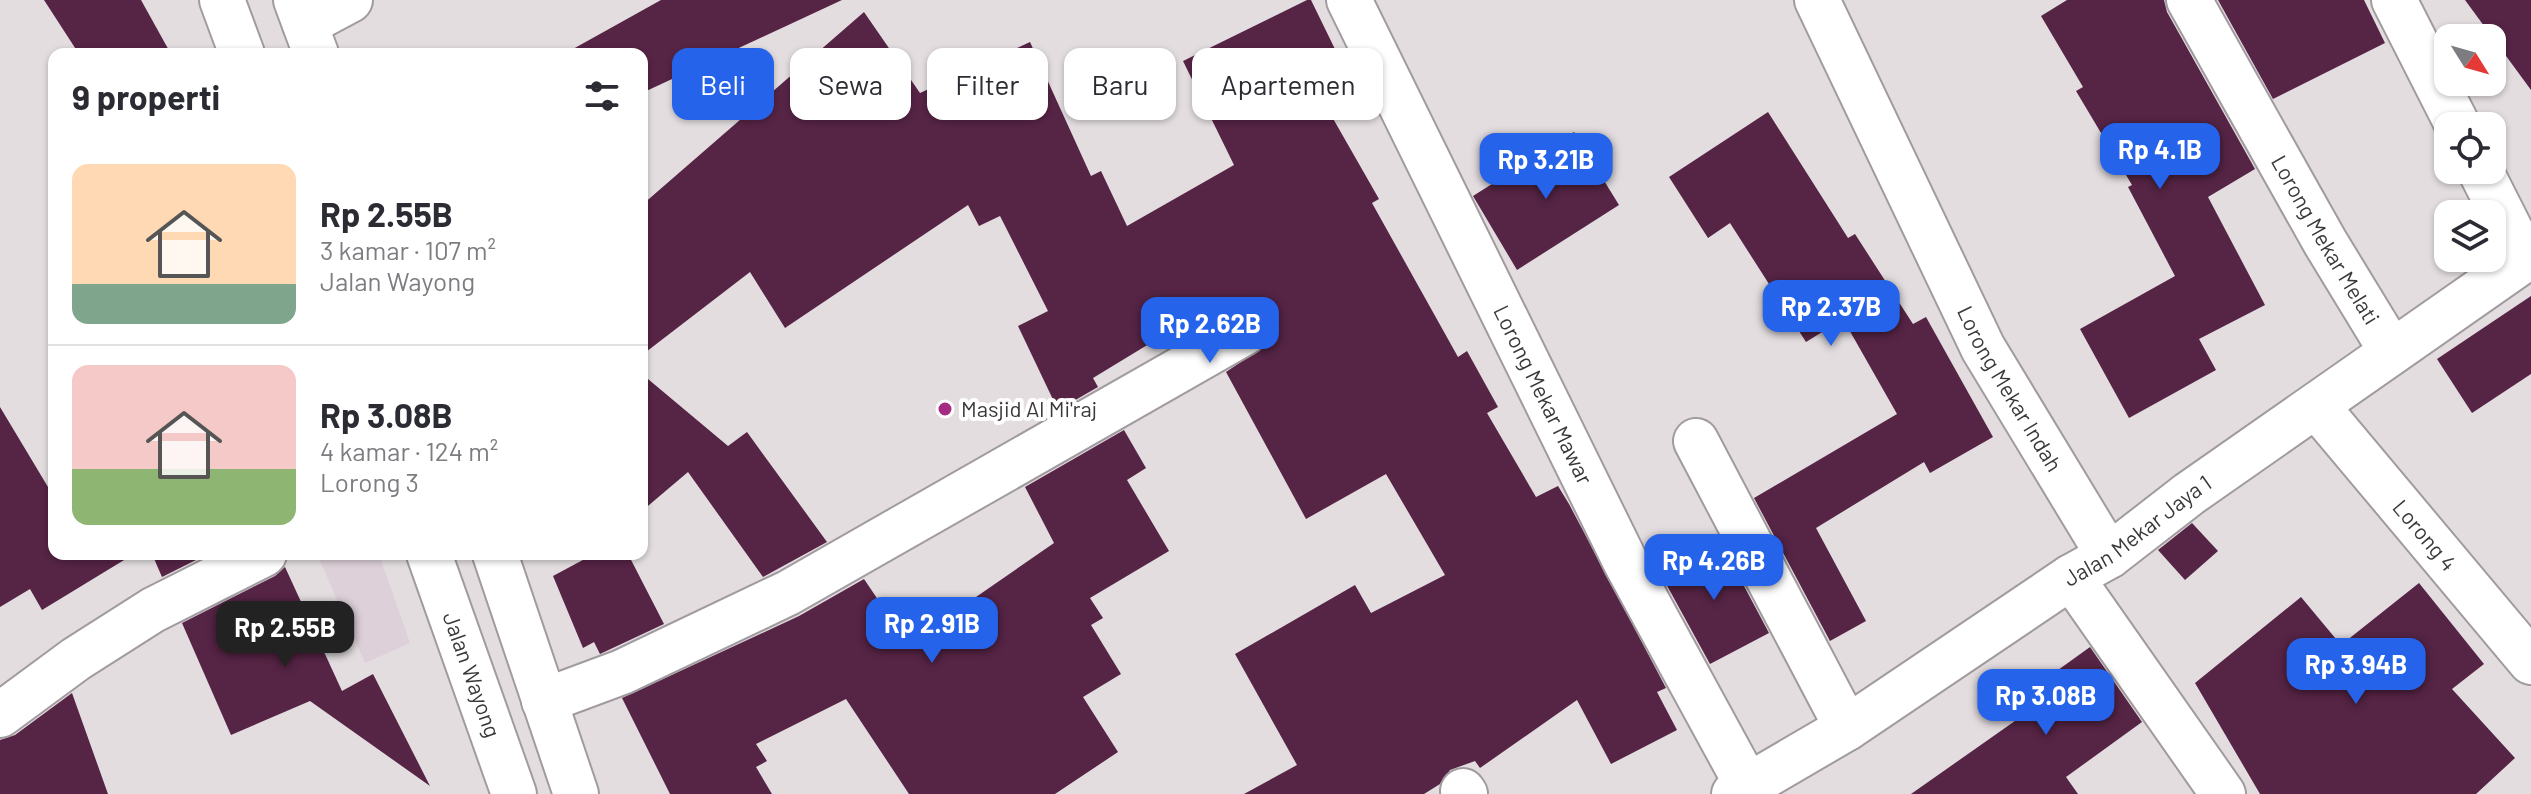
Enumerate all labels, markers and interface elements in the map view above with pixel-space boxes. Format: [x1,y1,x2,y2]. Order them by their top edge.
north arrow [2434,24,2506,96]
map controls [2434,24,2506,272]
chip: Beli [672,48,774,120]
chip: Sewa [790,48,911,120]
chip: Filter [927,48,1048,120]
chip: Baru [1064,48,1176,120]
chip: Apartemen [1192,48,1383,120]
icon: filters [580,74,624,118]
text: 9 properti [72,76,220,117]
button: locate [2434,112,2506,184]
pin: Rp 4.1B [2086,123,2234,191]
pin: Rp 3.21B [1463,133,1629,201]
text: Rp 4.1B [2118,133,2202,164]
text: Rp 3.21B [1498,143,1594,174]
street label: Lorong Mekar Melati [2267,150,2386,329]
text: Rp 2.55B [320,193,453,234]
icon: home [136,196,232,292]
button: layers [2434,200,2506,272]
text: 3 kamar · 107 m² [320,234,496,265]
text: Jalan Wayong [320,265,475,296]
pin: Rp 2.37B [1748,280,1914,348]
text: Rp 2.37B [1781,290,1881,321]
pin: Rp 2.62B [1127,297,1293,365]
street label: Lorong Mekar Mawar [1489,301,1599,488]
street label: Lorong Mekar Indah [1953,301,2069,476]
text: Rp 2.62B [1159,307,1261,338]
text: Rp 3.08B [320,394,453,435]
place label: Masjid Al Mi'raj [961,395,1097,421]
icon: home [136,397,232,493]
marker: Masjid Al Mi'raj [936,400,954,418]
text: 4 kamar · 124 m² [320,435,498,466]
text: Lorong 3 [320,466,419,497]
street label: Jalan Mekar Jaya 1 [2058,469,2216,591]
street label: Lorong 4 [2388,494,2463,575]
pin: Rp 4.26B [1631,534,1797,602]
text: Rp 4.26B [1662,544,1766,575]
pin: Rp 2.91B [849,597,1015,665]
pin: Rp 2.55B [202,601,368,669]
text: Rp 2.91B [884,607,980,638]
street label: Jalan Wayong [438,608,507,741]
text: Rp 2.55B [234,611,336,642]
pin: Rp 3.94B [2273,638,2439,706]
text: Rp 3.94B [2305,648,2407,679]
pin: Rp 3.08B [1963,669,2129,737]
text: Rp 3.08B [1995,679,2097,710]

